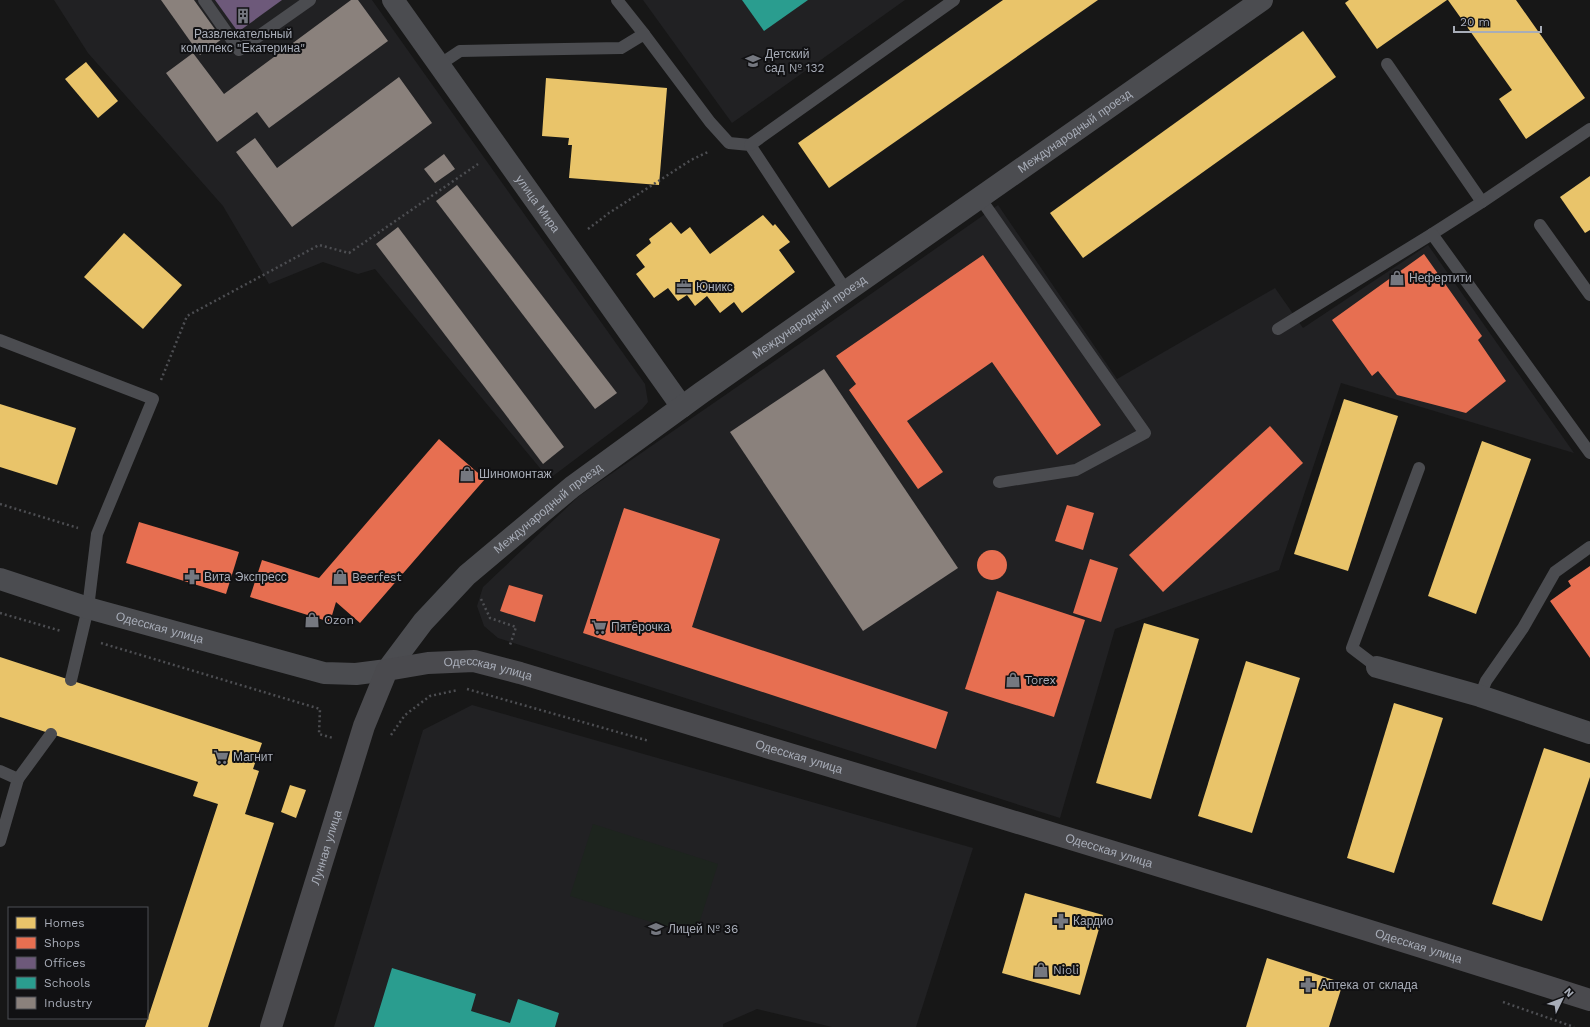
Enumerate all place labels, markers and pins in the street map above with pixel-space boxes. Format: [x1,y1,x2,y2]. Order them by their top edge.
building icon: Развлекательный комплекс "Екатерина" [234,7,252,25]
place label: Развлекательный комплекс "Екатерина" [181,27,305,55]
place label: Детский сад № 132 [765,47,824,75]
school or university icon: Детский сад № 132 [744,52,762,70]
shop icon: Нефертити [1388,269,1406,287]
place label: Нефертити [1409,271,1472,285]
office icon: Юникс [675,278,693,296]
place label: Юникс [696,280,733,294]
shop icon: Шиномонтаж [458,465,476,483]
place label: Шиномонтаж [479,467,552,481]
pharmacy icon: Вита Экспресс [183,568,201,586]
shop icon: Beerfest [331,568,349,586]
place label: Вита Экспресс [204,570,287,584]
place label: Beerfest [352,570,401,584]
shop icon: Ozon [303,611,321,629]
place label: Ozon [324,613,354,627]
supermarket icon: Пятёрочка [590,618,608,636]
place label: Пятёрочка [611,620,670,634]
shop icon: Torex [1004,671,1022,689]
place label: Torex [1025,673,1056,687]
supermarket icon: Магнит [212,748,230,766]
place label: Магнит [233,750,274,764]
pharmacy icon: Кардио [1052,912,1070,930]
place label: Кардио [1073,914,1114,928]
school or university icon: Лицей № 36 [647,920,665,938]
place label: Лицей № 36 [668,922,738,936]
shop icon: Nioli [1032,961,1050,979]
place label: Nioli [1053,963,1079,977]
pharmacy icon: Аптека от склада [1299,976,1317,994]
place label: Аптека от склада [1320,978,1418,992]

